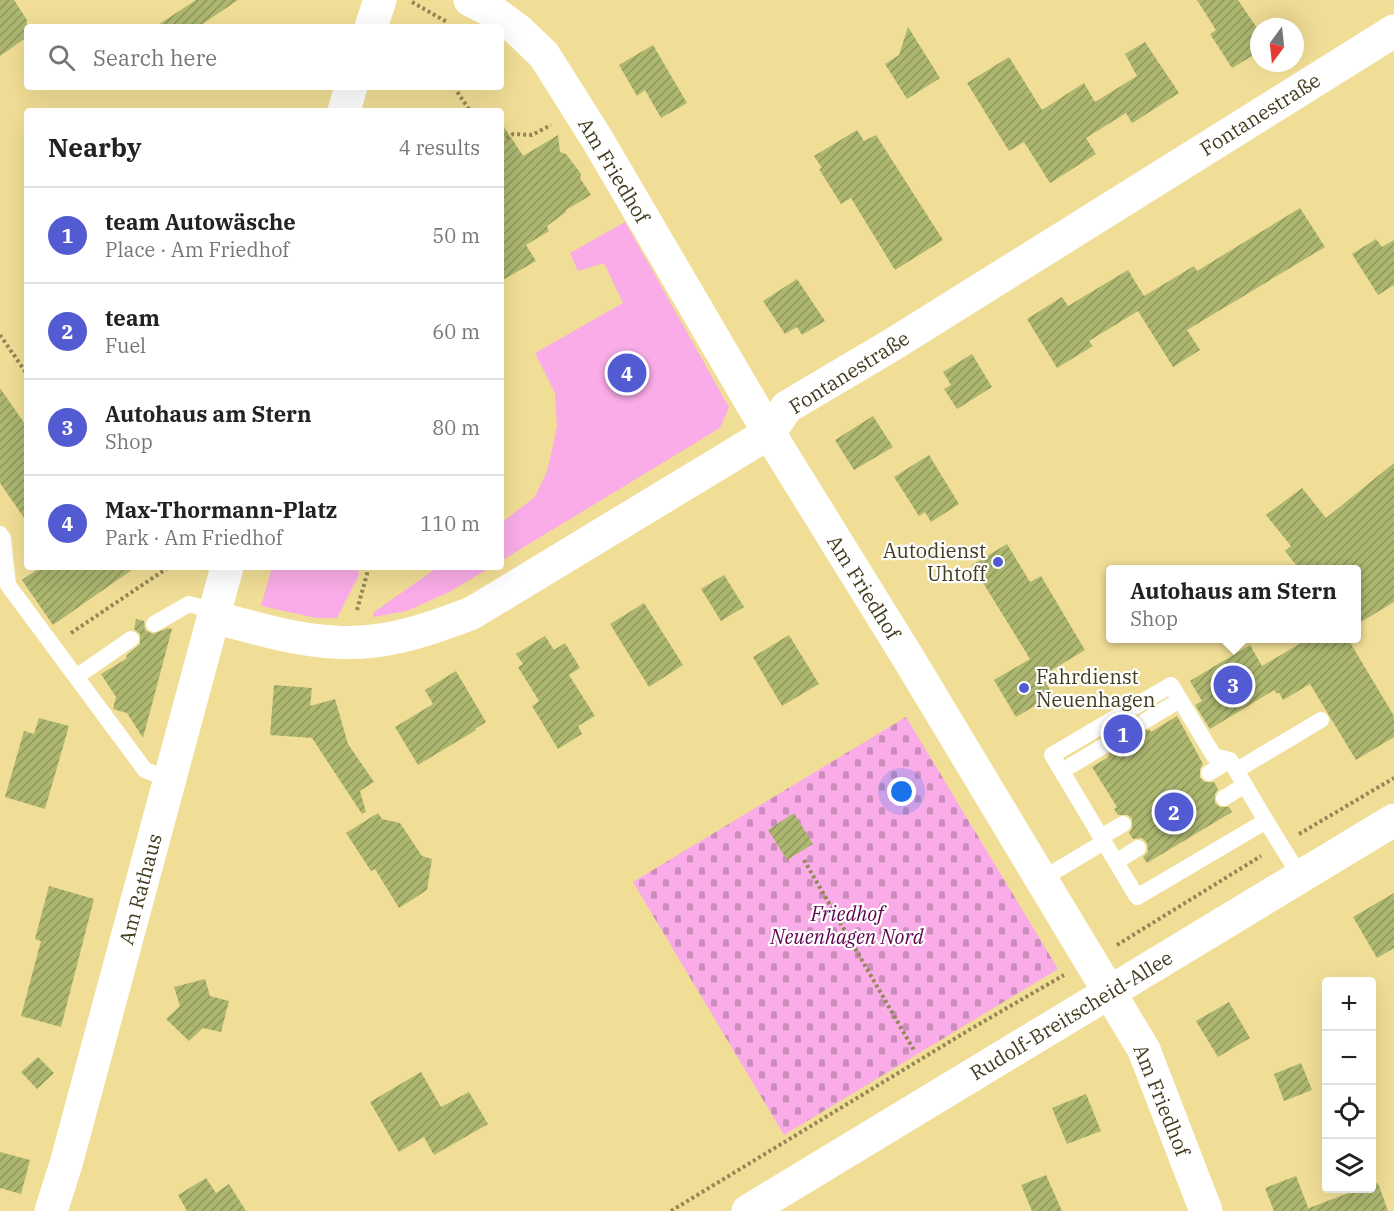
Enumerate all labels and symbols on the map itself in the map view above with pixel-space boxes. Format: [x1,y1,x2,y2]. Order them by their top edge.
north arrow [1250,18,1304,72]
street label: Fontanestraße [1195,66,1325,162]
street label: Am Friedhof [572,112,657,229]
street label: Fontanestraße [784,324,914,420]
pin: 4 [608,350,646,395]
street label: Am Friedhof [821,530,907,645]
place label: Autodienst Uhtoff [883,537,987,587]
marker: Autodienst Uhtoff [991,555,1005,569]
pin: 3 [1214,662,1252,708]
place label: Fahrdienst Neuenhagen [1036,663,1156,713]
marker: Fahrdienst Neuenhagen [1017,681,1031,695]
pin: 1 [1104,712,1142,756]
your location [887,777,916,806]
pin: 2 [1154,790,1194,834]
street label: Am Rathaus [112,830,168,948]
park label: Friedhof Neuenhagen Nord [769,900,925,950]
street label: Rudolf-Breitscheid-Allee [965,944,1177,1086]
street label: Am Friedhof [1127,1040,1197,1161]

